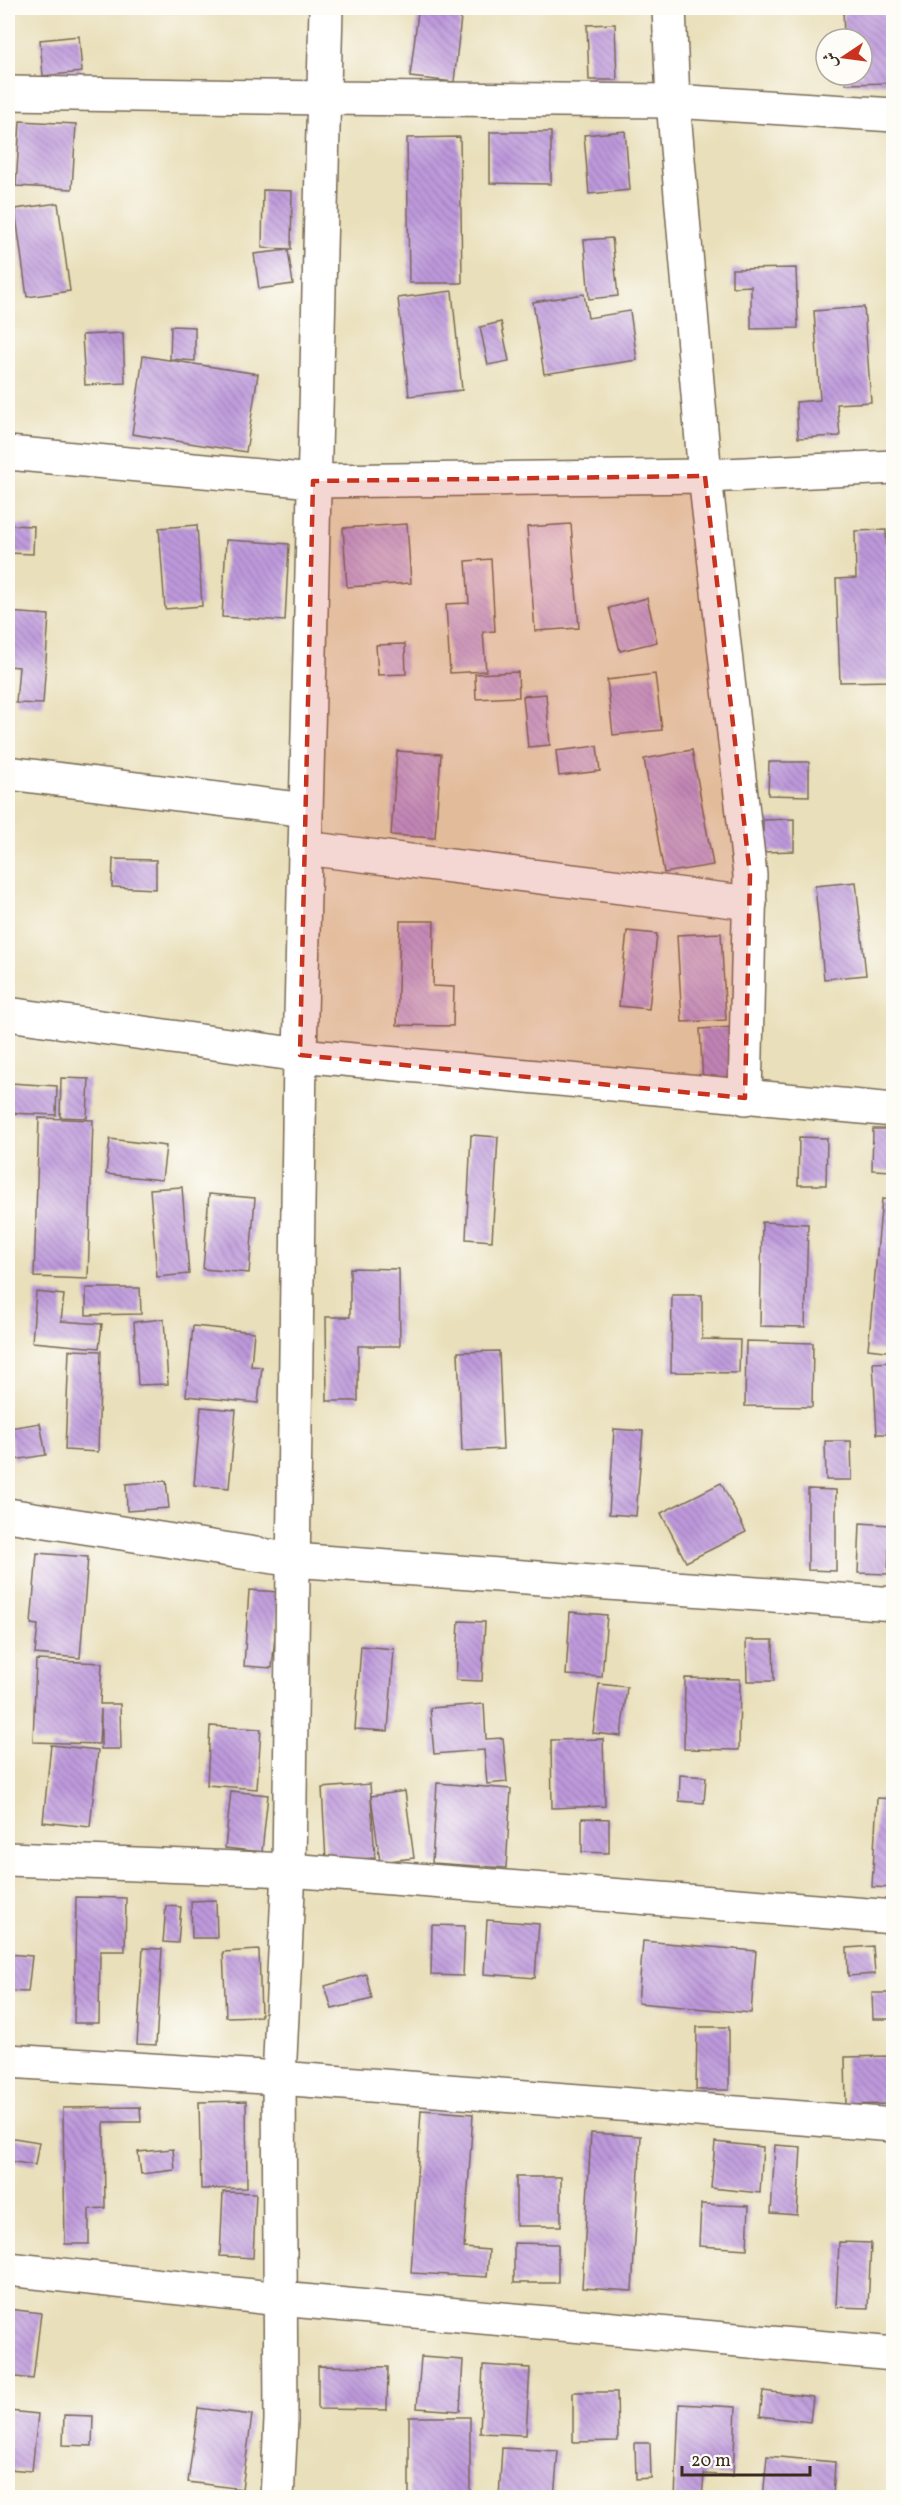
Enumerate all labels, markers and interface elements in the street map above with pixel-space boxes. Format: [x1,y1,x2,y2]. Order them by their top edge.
north arrow [814,27,874,87]
text: ش [819,50,844,70]
scale bar [682,2439,810,2477]
text: 20 m [691,2449,731,2474]

